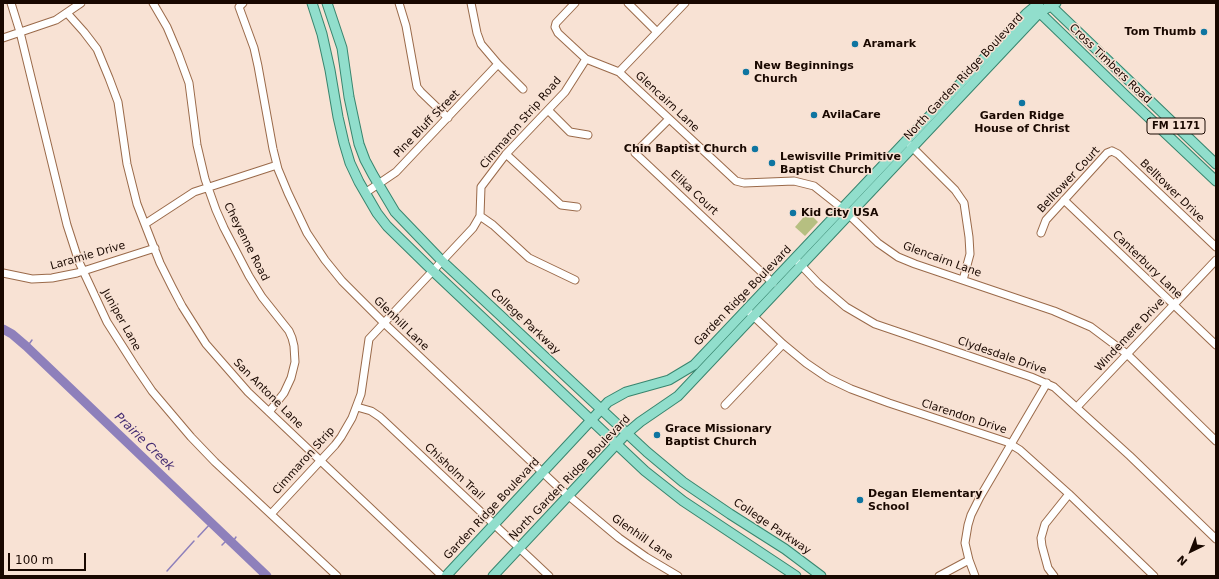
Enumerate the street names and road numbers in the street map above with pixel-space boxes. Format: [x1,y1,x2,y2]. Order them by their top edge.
street label: North Garden Ridge Boulevard [902,11,1026,143]
street label: Cross Timbers Road [1066,21,1154,107]
street label: Glencairn Lane [632,69,702,135]
street label: Cimmaron Strip Road [478,74,564,172]
street label: Pine Bluff Street [391,87,463,161]
road number: FM 1171 [1147,118,1205,134]
street label: Belltower Court [1035,144,1103,216]
street label: Belltower Drive [1137,157,1207,225]
street label: Elika Court [668,168,720,218]
street label: Cheyenne Road [220,200,272,284]
street label: Canterbury Lane [1109,228,1185,302]
street label: Laramie Drive [49,239,127,273]
street label: Glencairn Lane [901,240,983,280]
street label: Garden Ridge Boulevard [692,243,794,349]
street label: College Parkway [487,286,563,358]
street label: Juniper Lane [99,287,143,353]
street label: Glenhill Lane [371,294,431,354]
street label: Windemere Drive [1093,295,1167,375]
street label: Clydesdale Drive [956,335,1048,377]
street label: San Antone Lane [230,356,306,432]
street label: Clarendon Drive [920,397,1008,437]
street label: North Garden Ridge Boulevard [507,413,633,543]
street label: Cimmaron Strip [270,425,338,497]
street label: Chisholm Trail [421,441,487,503]
street label: Garden Ridge Boulevard [441,455,543,563]
street label: College Parkway [731,496,813,558]
street label: Glenhill Lane [609,512,675,564]

